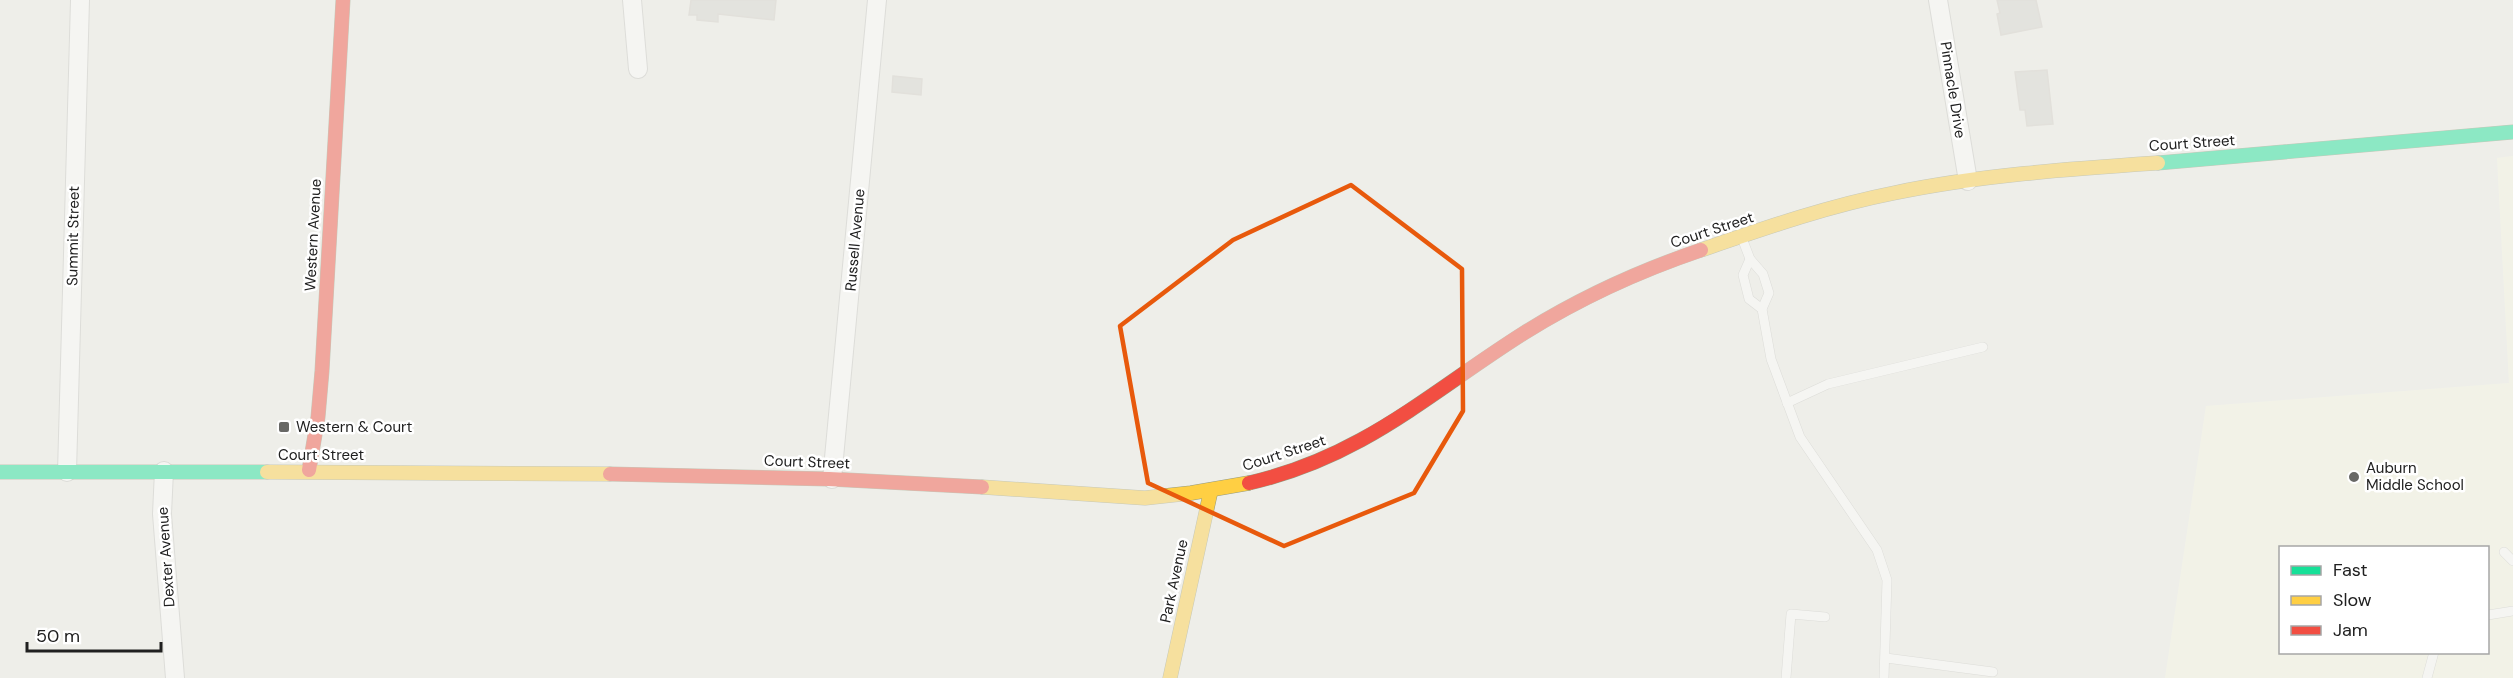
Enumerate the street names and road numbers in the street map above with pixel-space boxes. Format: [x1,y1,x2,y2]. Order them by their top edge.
street label: Pinnacle Drive [1935,40,1971,140]
street label: Court Street [2148,130,2236,156]
street label: Western Avenue [300,178,326,292]
street label: Summit Street [62,186,84,286]
street label: Russell Avenue [841,188,869,292]
street label: Court Street [1668,207,1756,253]
street label: Court Street [1240,430,1328,476]
street label: Court Street [278,445,364,465]
street label: Court Street [764,451,851,474]
street label: Dexter Avenue [153,506,179,608]
street label: Park Avenue [1155,538,1193,624]

